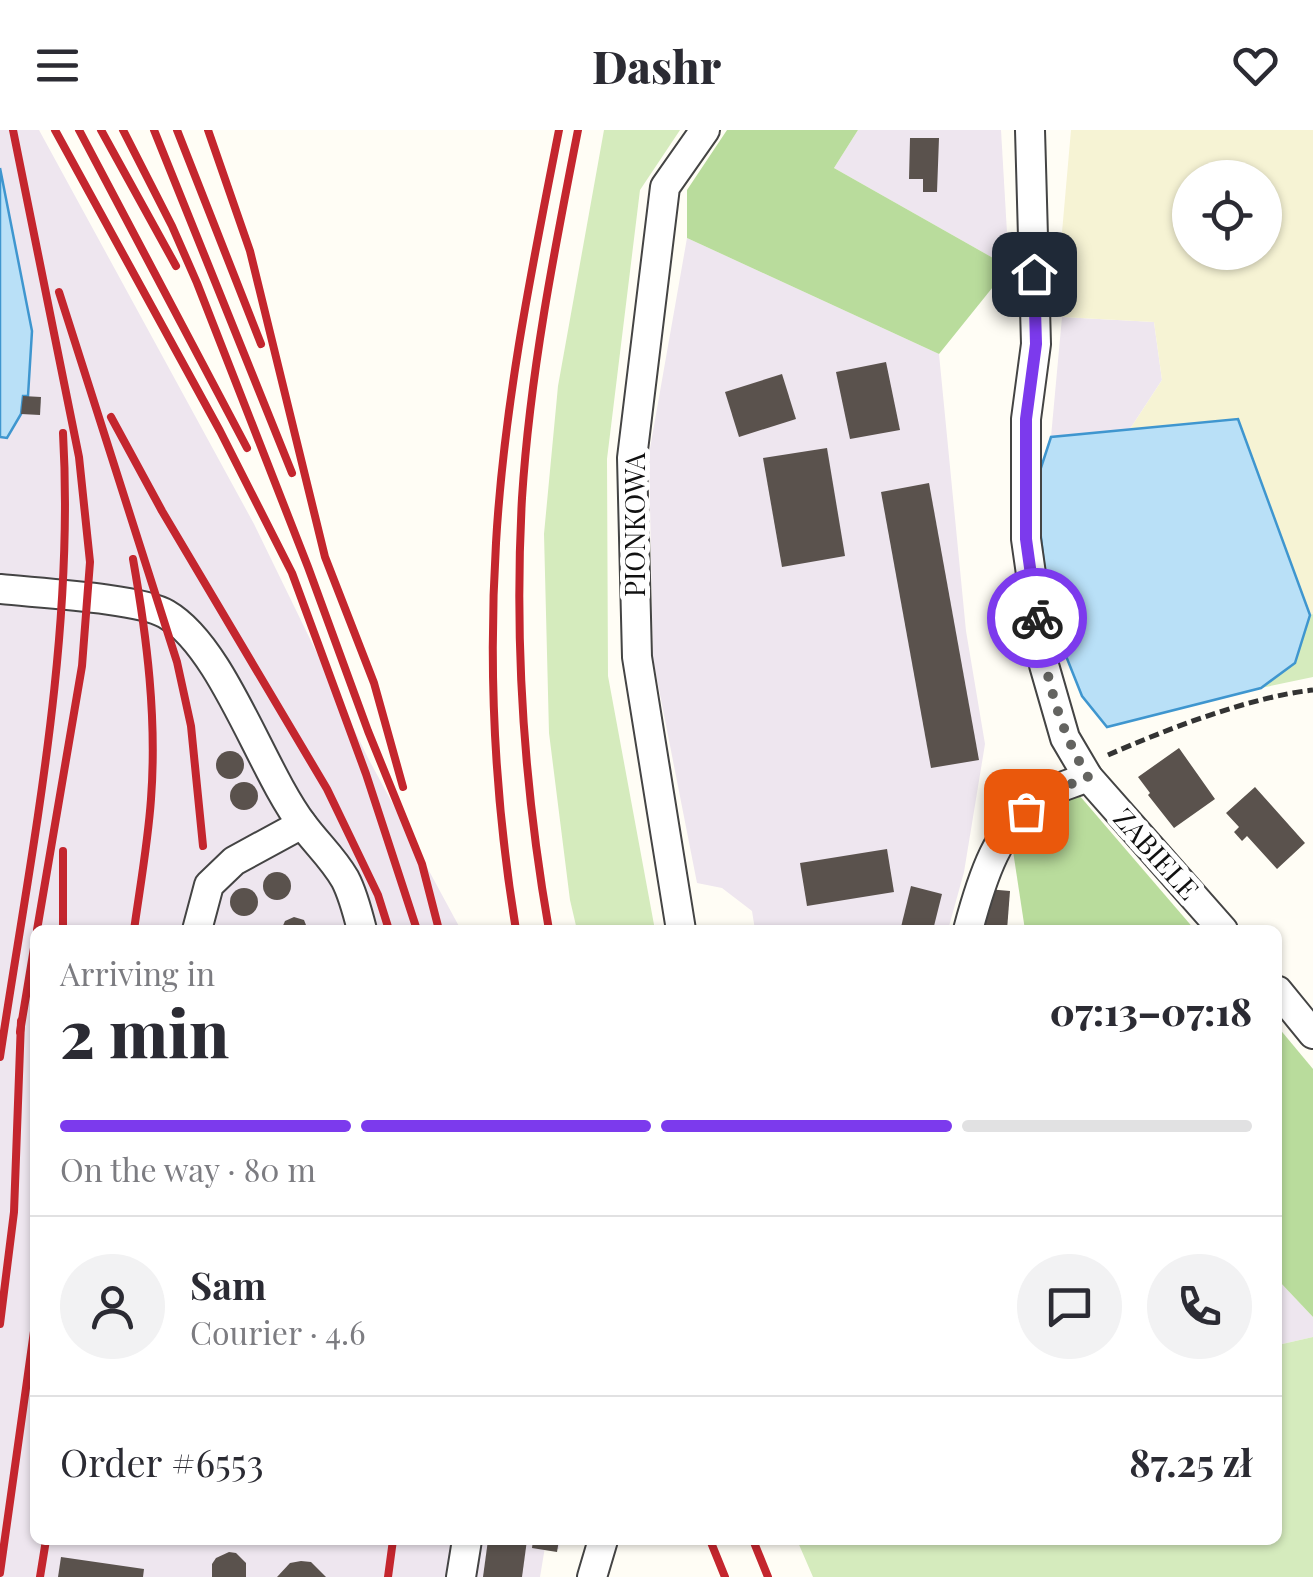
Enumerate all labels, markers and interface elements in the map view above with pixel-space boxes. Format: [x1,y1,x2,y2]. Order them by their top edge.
text: Dashr [592,35,721,95]
icon: menu [30,38,85,93]
icon: heart [1228,38,1283,93]
map controls [1172,160,1282,270]
button: locate [1172,160,1282,270]
pin [992,232,1077,317]
icon: home [1007,247,1062,302]
street label: PIONKOWA [615,452,652,597]
courier [987,568,1087,668]
icon: bike [1010,591,1065,646]
pin [984,769,1069,854]
icon: bag [999,784,1054,839]
street label: ZABIELE [1106,799,1208,907]
text: Arriving in [60,951,215,994]
text: 07:13–07:18 [1050,985,1252,1036]
text: 2 min [60,988,229,1074]
text: On the way · 80 m [60,1147,316,1190]
button: person [60,1254,165,1359]
button: chat [1017,1254,1122,1359]
button: phone [1147,1254,1252,1359]
text: Sam [190,1259,266,1310]
text: Courier · 4.6 [190,1310,366,1353]
text: Order #6553 [60,1436,264,1487]
text: 87.25 zł [1129,1436,1252,1487]

